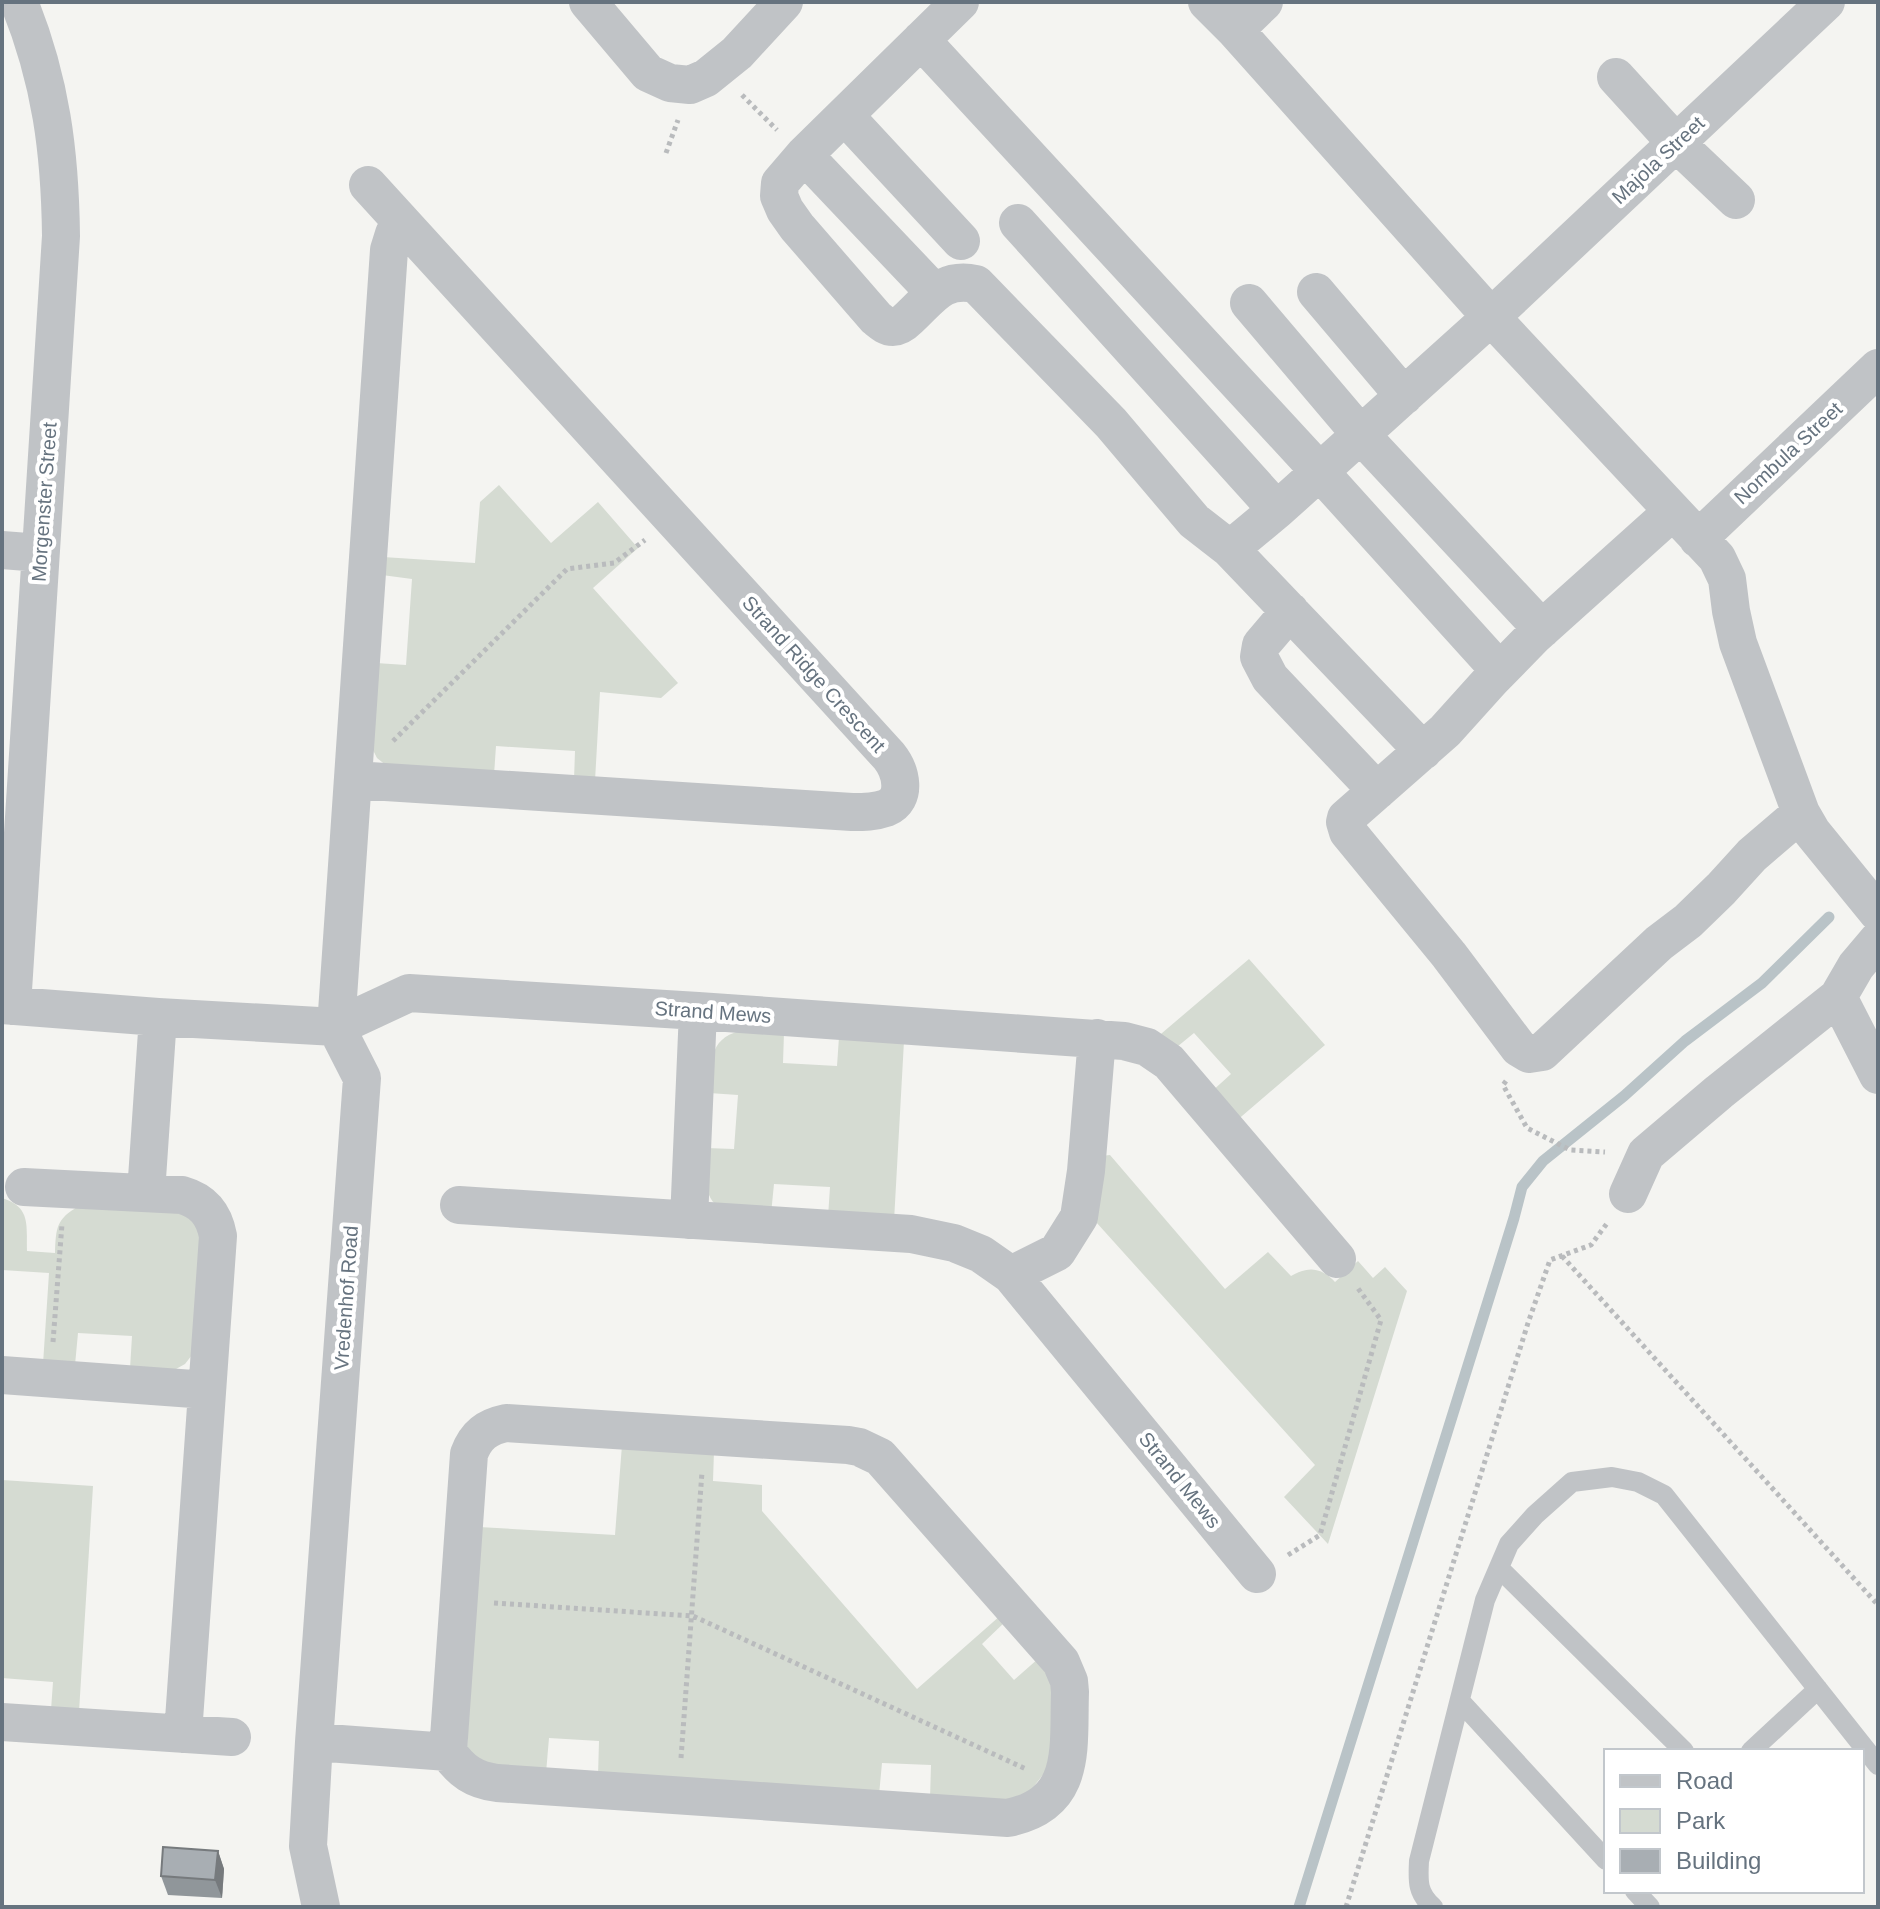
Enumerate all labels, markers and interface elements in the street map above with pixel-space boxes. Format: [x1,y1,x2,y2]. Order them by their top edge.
street label: Majola Street [1607,111,1709,208]
street label: Nombula Street [1730,397,1847,508]
street label: Morgenster Street [27,421,61,583]
street label: Strand Ridge Crescent [738,591,890,757]
street label: Strand Mews [654,997,772,1027]
street label: Vredenhof Road [330,1225,362,1371]
street label: Strand Mews [1135,1428,1225,1532]
legend [1604,1749,1864,1893]
text: Road [1676,1767,1733,1794]
text: Park [1676,1807,1726,1834]
text: Building [1676,1847,1761,1874]

